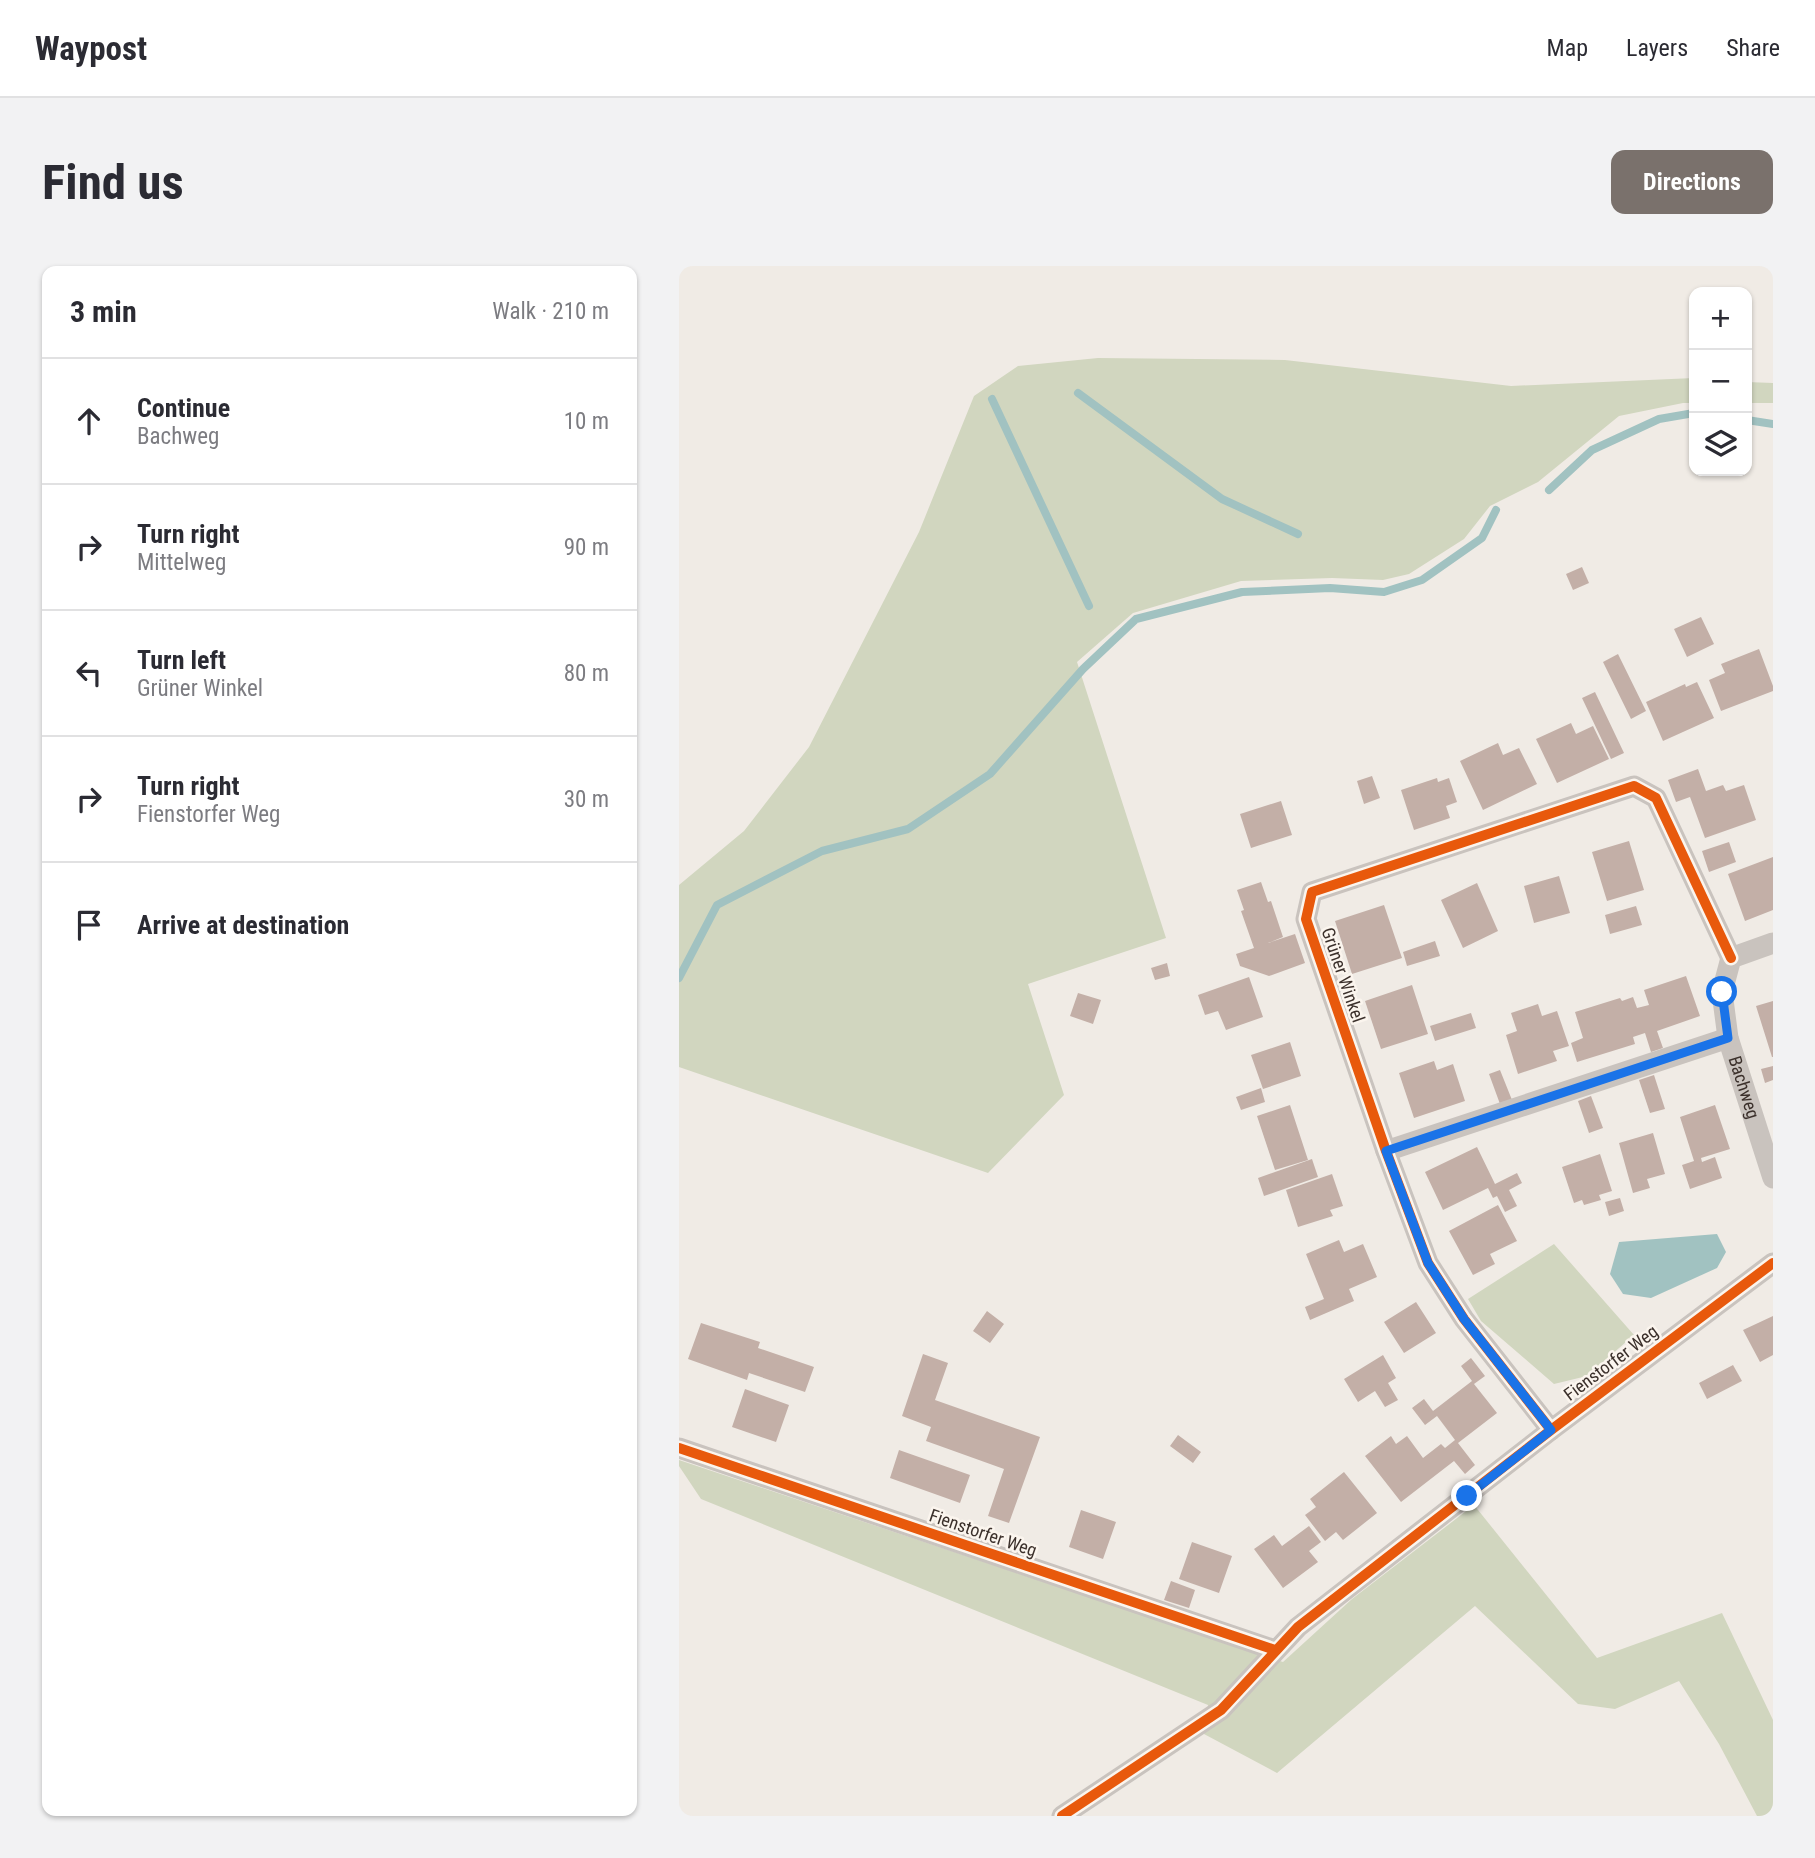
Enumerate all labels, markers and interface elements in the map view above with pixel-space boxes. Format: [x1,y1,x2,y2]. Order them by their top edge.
text: Waypost [35,29,147,68]
text: Map [1547,34,1588,62]
text: Layers [1626,34,1688,62]
text: Share [1726,34,1780,62]
button: Directions [1611,150,1773,214]
text: Find us [42,154,184,211]
map controls [1689,287,1752,476]
button: + [1689,287,1752,350]
text: 3 min [70,294,137,329]
text: Walk · 210 m [492,298,609,325]
button: − [1689,350,1752,413]
text: Continue [137,393,230,423]
icon: ahead [70,402,108,440]
text: 10 m [564,408,609,435]
button: layers [1689,413,1752,476]
text: Bachweg [137,423,219,450]
text: Turn right [137,519,239,549]
icon: right [70,528,108,566]
text: 90 m [564,534,609,561]
text: Mittelweg [137,549,226,576]
text: Turn left [137,645,226,675]
icon: left [70,654,108,692]
text: 80 m [564,660,609,687]
text: Grüner Winkel [137,675,263,702]
text: Turn right [137,771,239,801]
icon: right [70,780,108,818]
text: 30 m [564,786,609,813]
text: Fienstorfer Weg [137,801,280,828]
icon: arrive [70,906,108,944]
text: Arrive at destination [137,910,349,940]
street label: Grüner Winkel [1317,925,1369,1025]
route start [1706,976,1737,1007]
street label: Bachweg [1724,1053,1764,1121]
street label: Fienstorfer Weg [1560,1320,1662,1405]
route end [1451,1480,1482,1511]
street label: Fienstorfer Weg [927,1504,1040,1561]

